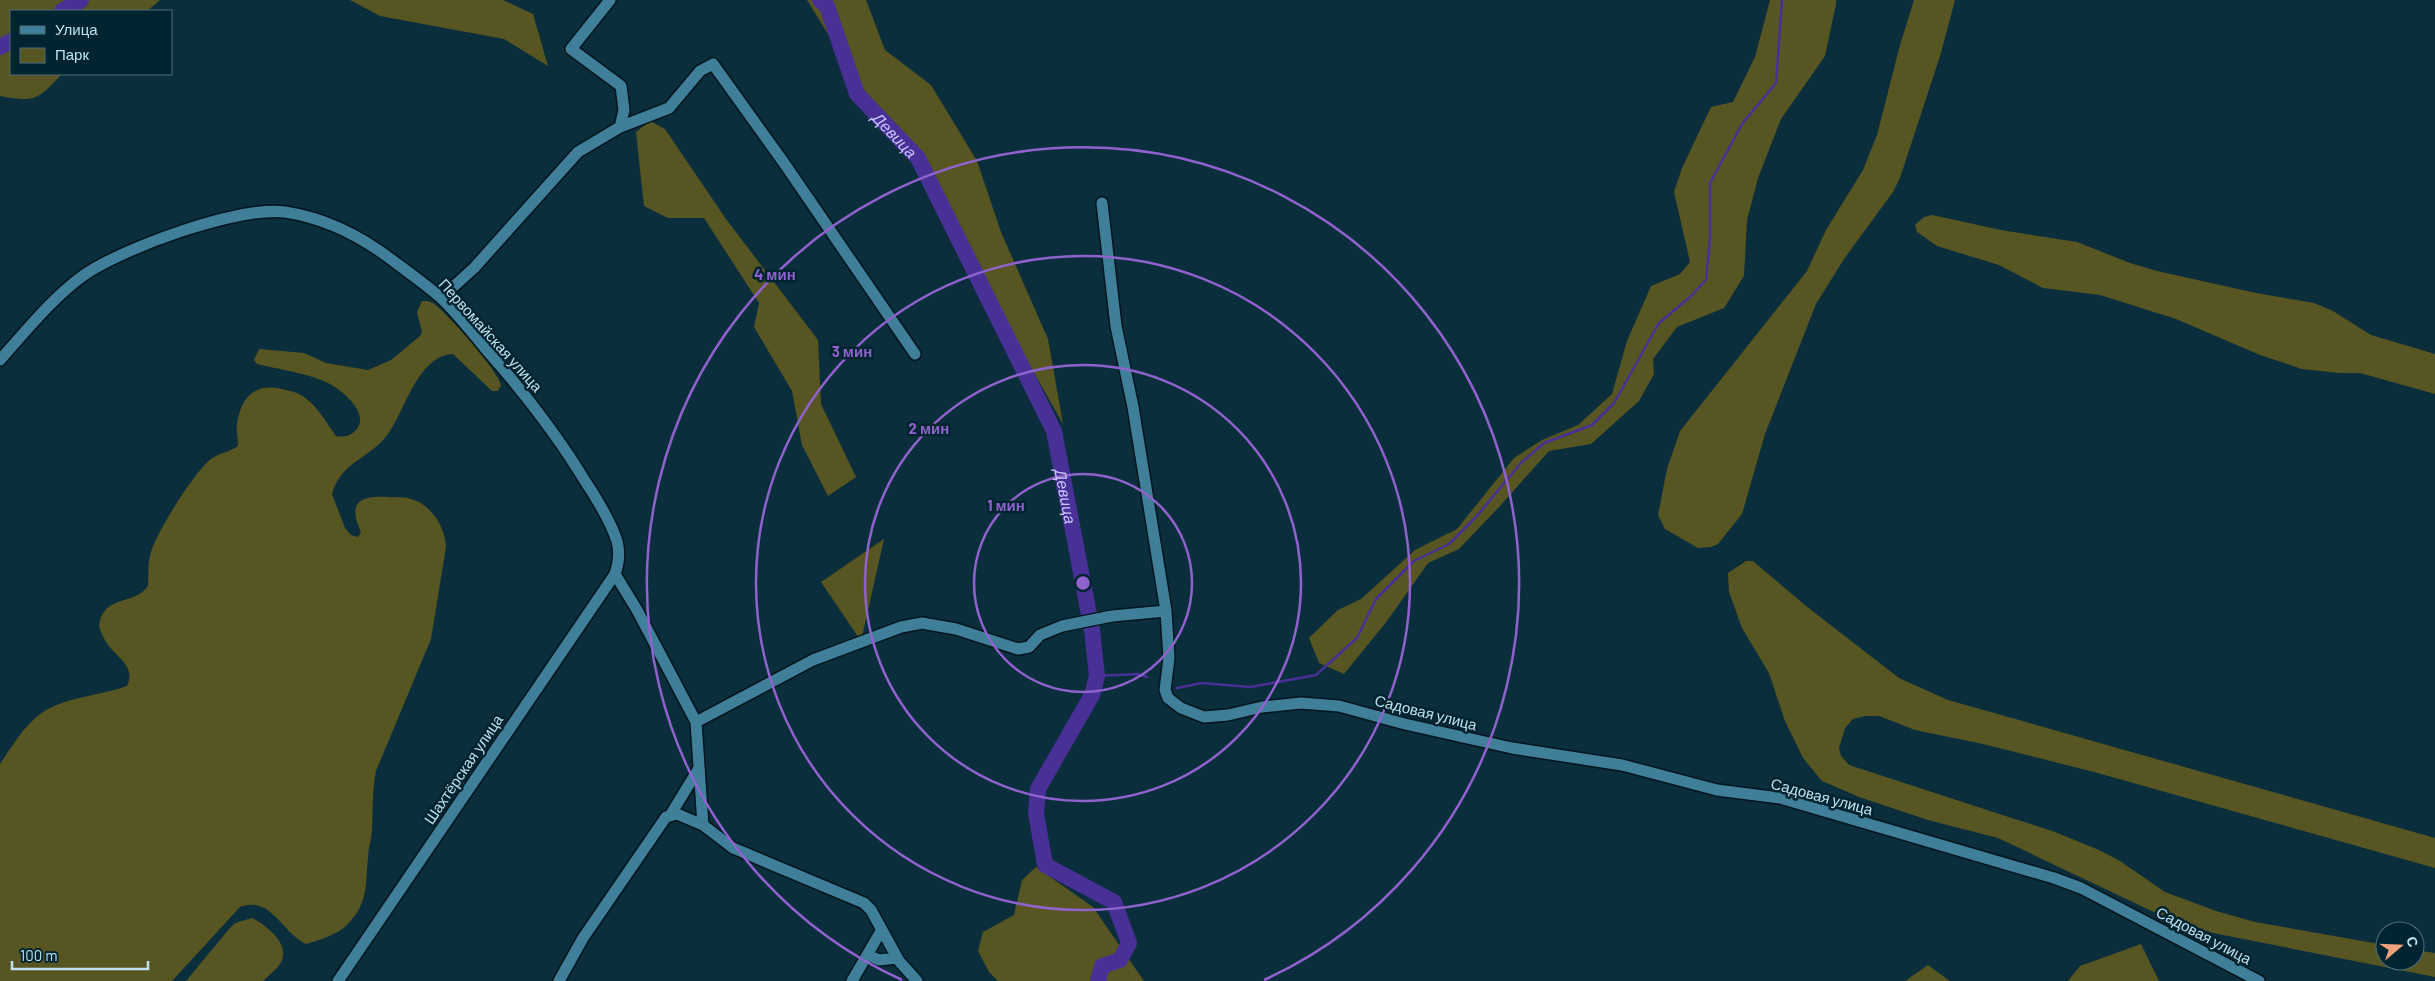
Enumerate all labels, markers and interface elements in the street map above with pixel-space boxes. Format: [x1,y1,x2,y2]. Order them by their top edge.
legend [10,10,172,75]
text: Улица [55,20,98,38]
text: Парк [55,45,89,63]
water label: Девица [868,106,922,161]
text: 4 мин [754,265,796,283]
street label: Первомайская улица [436,275,547,396]
text: 3 мин [832,342,872,360]
text: 2 мин [909,419,949,437]
water label: Девица [1052,465,1081,525]
text: 1 мин [987,496,1025,514]
centre of rings [1074,574,1092,592]
street label: Садовая улица [1373,691,1480,734]
street label: Шахтёрская улица [420,710,507,827]
street label: Садовая улица [1769,774,1876,818]
street label: Садовая улица [2153,902,2255,968]
north arrow [2375,921,2425,971]
text: С [2403,934,2422,949]
scale bar [12,938,149,970]
text: 100 m [20,946,58,964]

